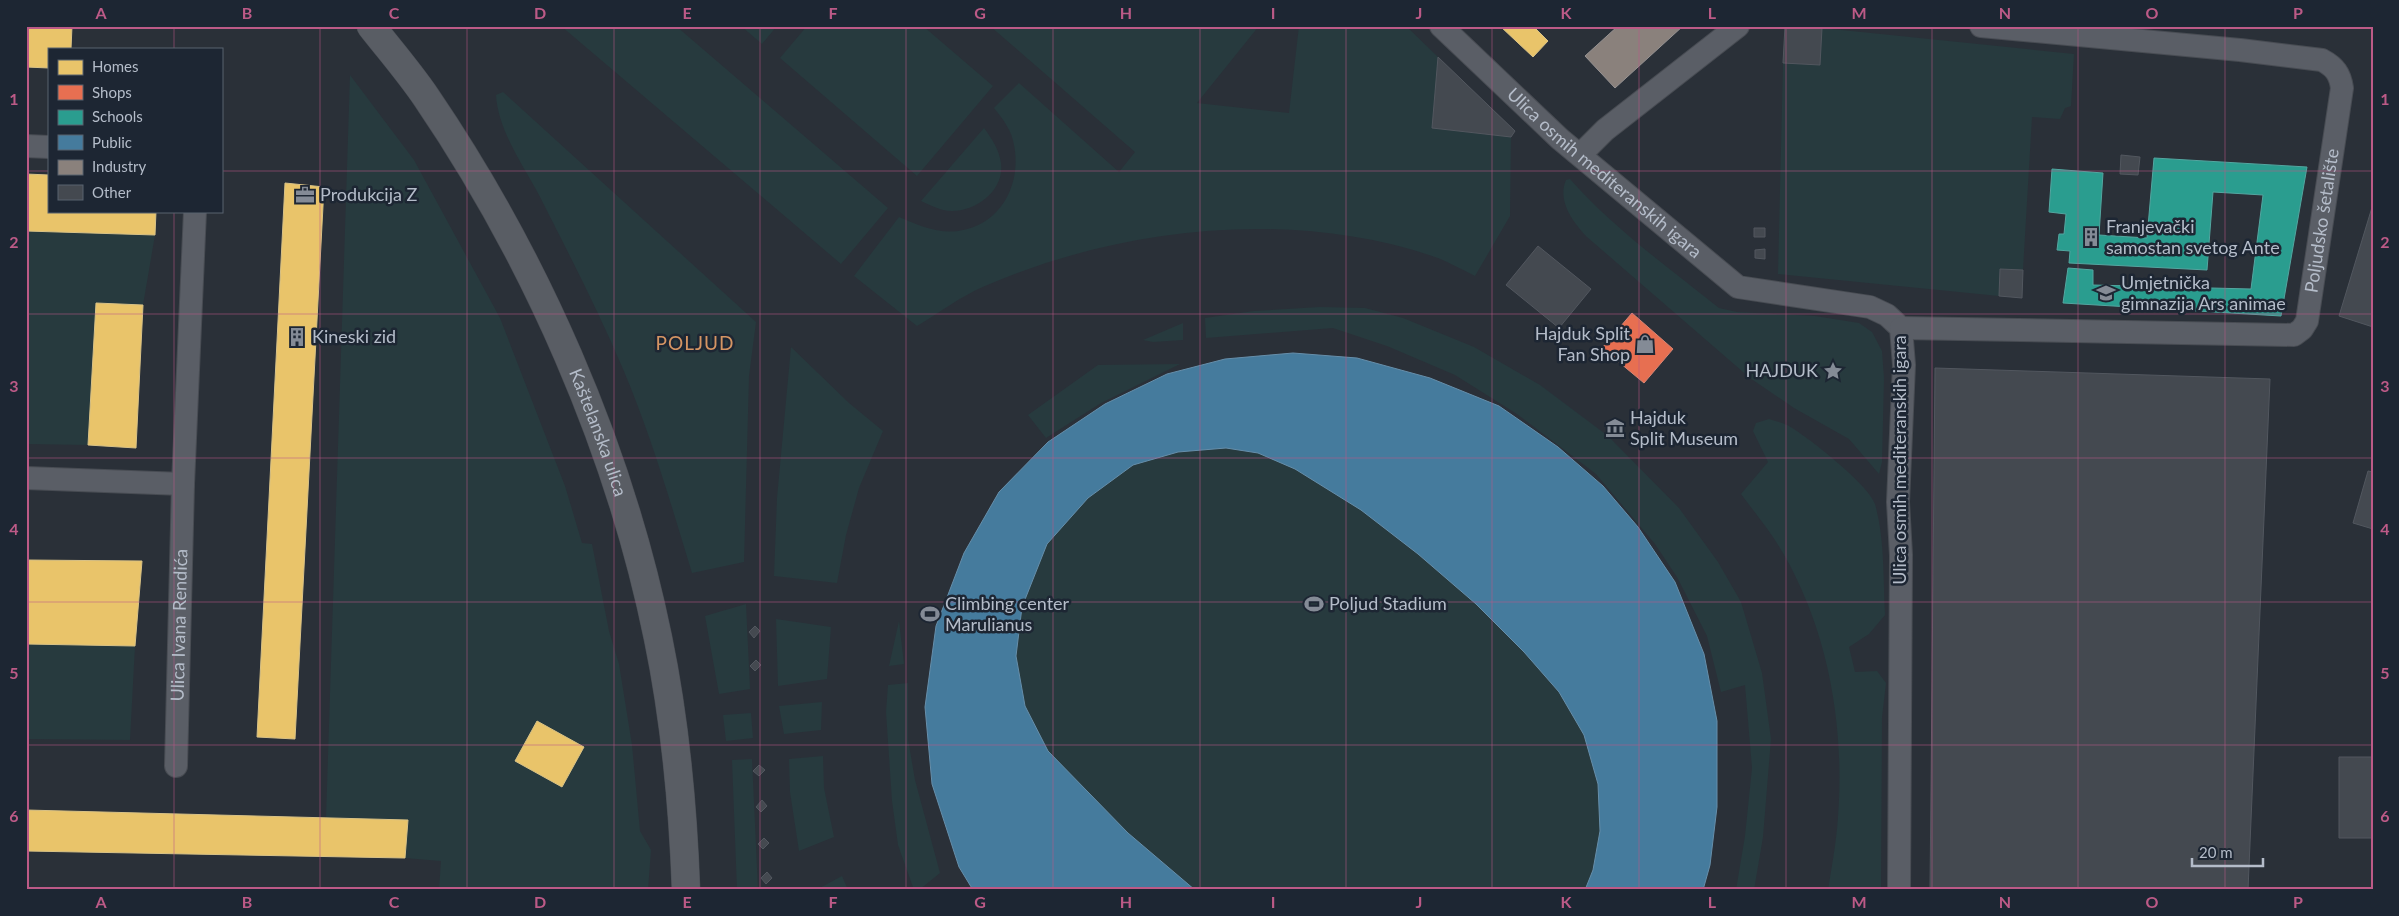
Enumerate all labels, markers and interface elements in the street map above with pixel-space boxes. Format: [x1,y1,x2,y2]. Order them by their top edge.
text: A [94,3,107,22]
text: B [242,3,252,22]
text: C [389,3,400,22]
text: D [534,3,546,22]
text: E [682,3,692,22]
text: F [828,3,838,22]
text: G [974,3,986,22]
text: H [1120,3,1132,22]
text: I [1271,3,1275,22]
text: J [1416,3,1422,22]
text: K [1561,3,1573,22]
text: L [1708,3,1717,22]
text: M [1851,3,1867,22]
text: N [1999,3,2011,22]
text: O [2146,3,2159,22]
text: P [2293,3,2303,22]
legend [48,48,222,212]
text: Homes [92,57,138,75]
text: Shops [92,83,132,101]
street label: Ulica osmih mediteranskih igara [1503,83,1707,262]
text: 1 [9,89,19,108]
text: 1 [2380,89,2390,108]
text: Schools [92,107,143,125]
text: Public [92,133,132,151]
street label: Poljudsko šetalište [2299,147,2343,294]
text: Industry [92,157,147,175]
text: Other [92,183,132,201]
place label: Produkcija Z [320,183,418,205]
office icon: Produkcija Z [294,184,316,206]
place label: Franjevački samostan svetog Ante [2106,215,2280,258]
building icon: Franjevački samostan svetog Ante [2080,226,2102,248]
text: 2 [9,232,19,251]
text: 2 [2380,232,2390,251]
place label: Umjetnička gimnazija Ars animae [2121,271,2286,314]
school or university icon: Umjetnička gimnazija Ars animae [2095,282,2117,304]
place label: Hajduk Split Fan Shop [1535,322,1631,365]
place label: Kineski zid [312,325,396,347]
building icon: Kineski zid [286,326,308,348]
district label: POLJUD [656,331,734,354]
shop icon: Hajduk Split Fan Shop [1634,333,1656,355]
street label: Ulica osmih mediteranskih igara [1888,335,1910,585]
place label: HAJDUK [1746,359,1818,381]
place icon: HAJDUK [1822,360,1844,382]
street label: Kaštelanska ulica [565,365,632,499]
text: 3 [9,376,19,395]
text: 3 [2380,376,2390,395]
place label: Hajduk Split Museum [1630,406,1738,449]
museum icon: Hajduk Split Museum [1604,417,1626,439]
text: 4 [9,519,19,538]
text: 4 [2380,519,2390,538]
street label: Ulica Ivana Rendića [166,548,191,702]
place label: Climbing center Marulianus [945,592,1070,635]
place label: Poljud Stadium [1329,592,1447,614]
sports icon: Poljud Stadium [1303,593,1325,615]
sports icon: Climbing center Marulianus [919,603,941,625]
text: 5 [9,663,19,682]
text: 5 [2380,663,2390,682]
text: 6 [9,806,19,825]
text: 6 [2380,806,2390,825]
scale bar [2192,836,2263,868]
text: 20 m [2199,843,2233,861]
text: A [94,892,107,911]
text: B [242,892,252,911]
text: C [389,892,400,911]
text: D [534,892,546,911]
text: E [682,892,692,911]
text: F [828,892,838,911]
text: G [974,892,986,911]
text: H [1120,892,1132,911]
text: I [1271,892,1275,911]
text: J [1416,892,1422,911]
text: K [1561,892,1573,911]
text: L [1708,892,1717,911]
text: M [1851,892,1867,911]
text: N [1999,892,2011,911]
text: O [2146,892,2159,911]
text: P [2293,892,2303,911]

